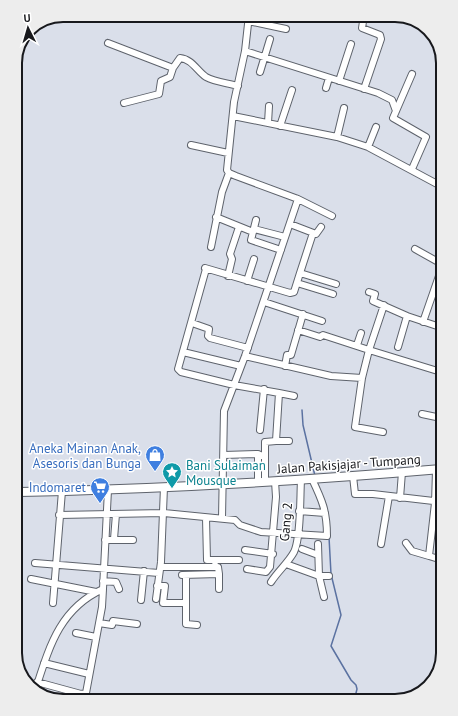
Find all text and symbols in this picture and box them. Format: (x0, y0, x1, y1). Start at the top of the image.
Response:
north arrow (8, 8, 48, 48)
text: U (23, 11, 31, 25)
place label: Aneka Mainan Anak, Asesoris dan Bunga (29, 440, 141, 472)
shop icon: Aneka Mainan Anak, Asesoris dan Bunga (144, 444, 166, 472)
street label: Jalan Pakisjajar - Tumpang (276, 451, 421, 478)
place label: Bani Sulaiman Mousque (186, 457, 266, 489)
place icon: Bani Sulaiman Mousque (161, 461, 183, 489)
supermarket icon: Indomaret (89, 476, 111, 504)
place label: Indomaret (29, 479, 87, 496)
street label: Gang 2 (276, 502, 296, 542)

